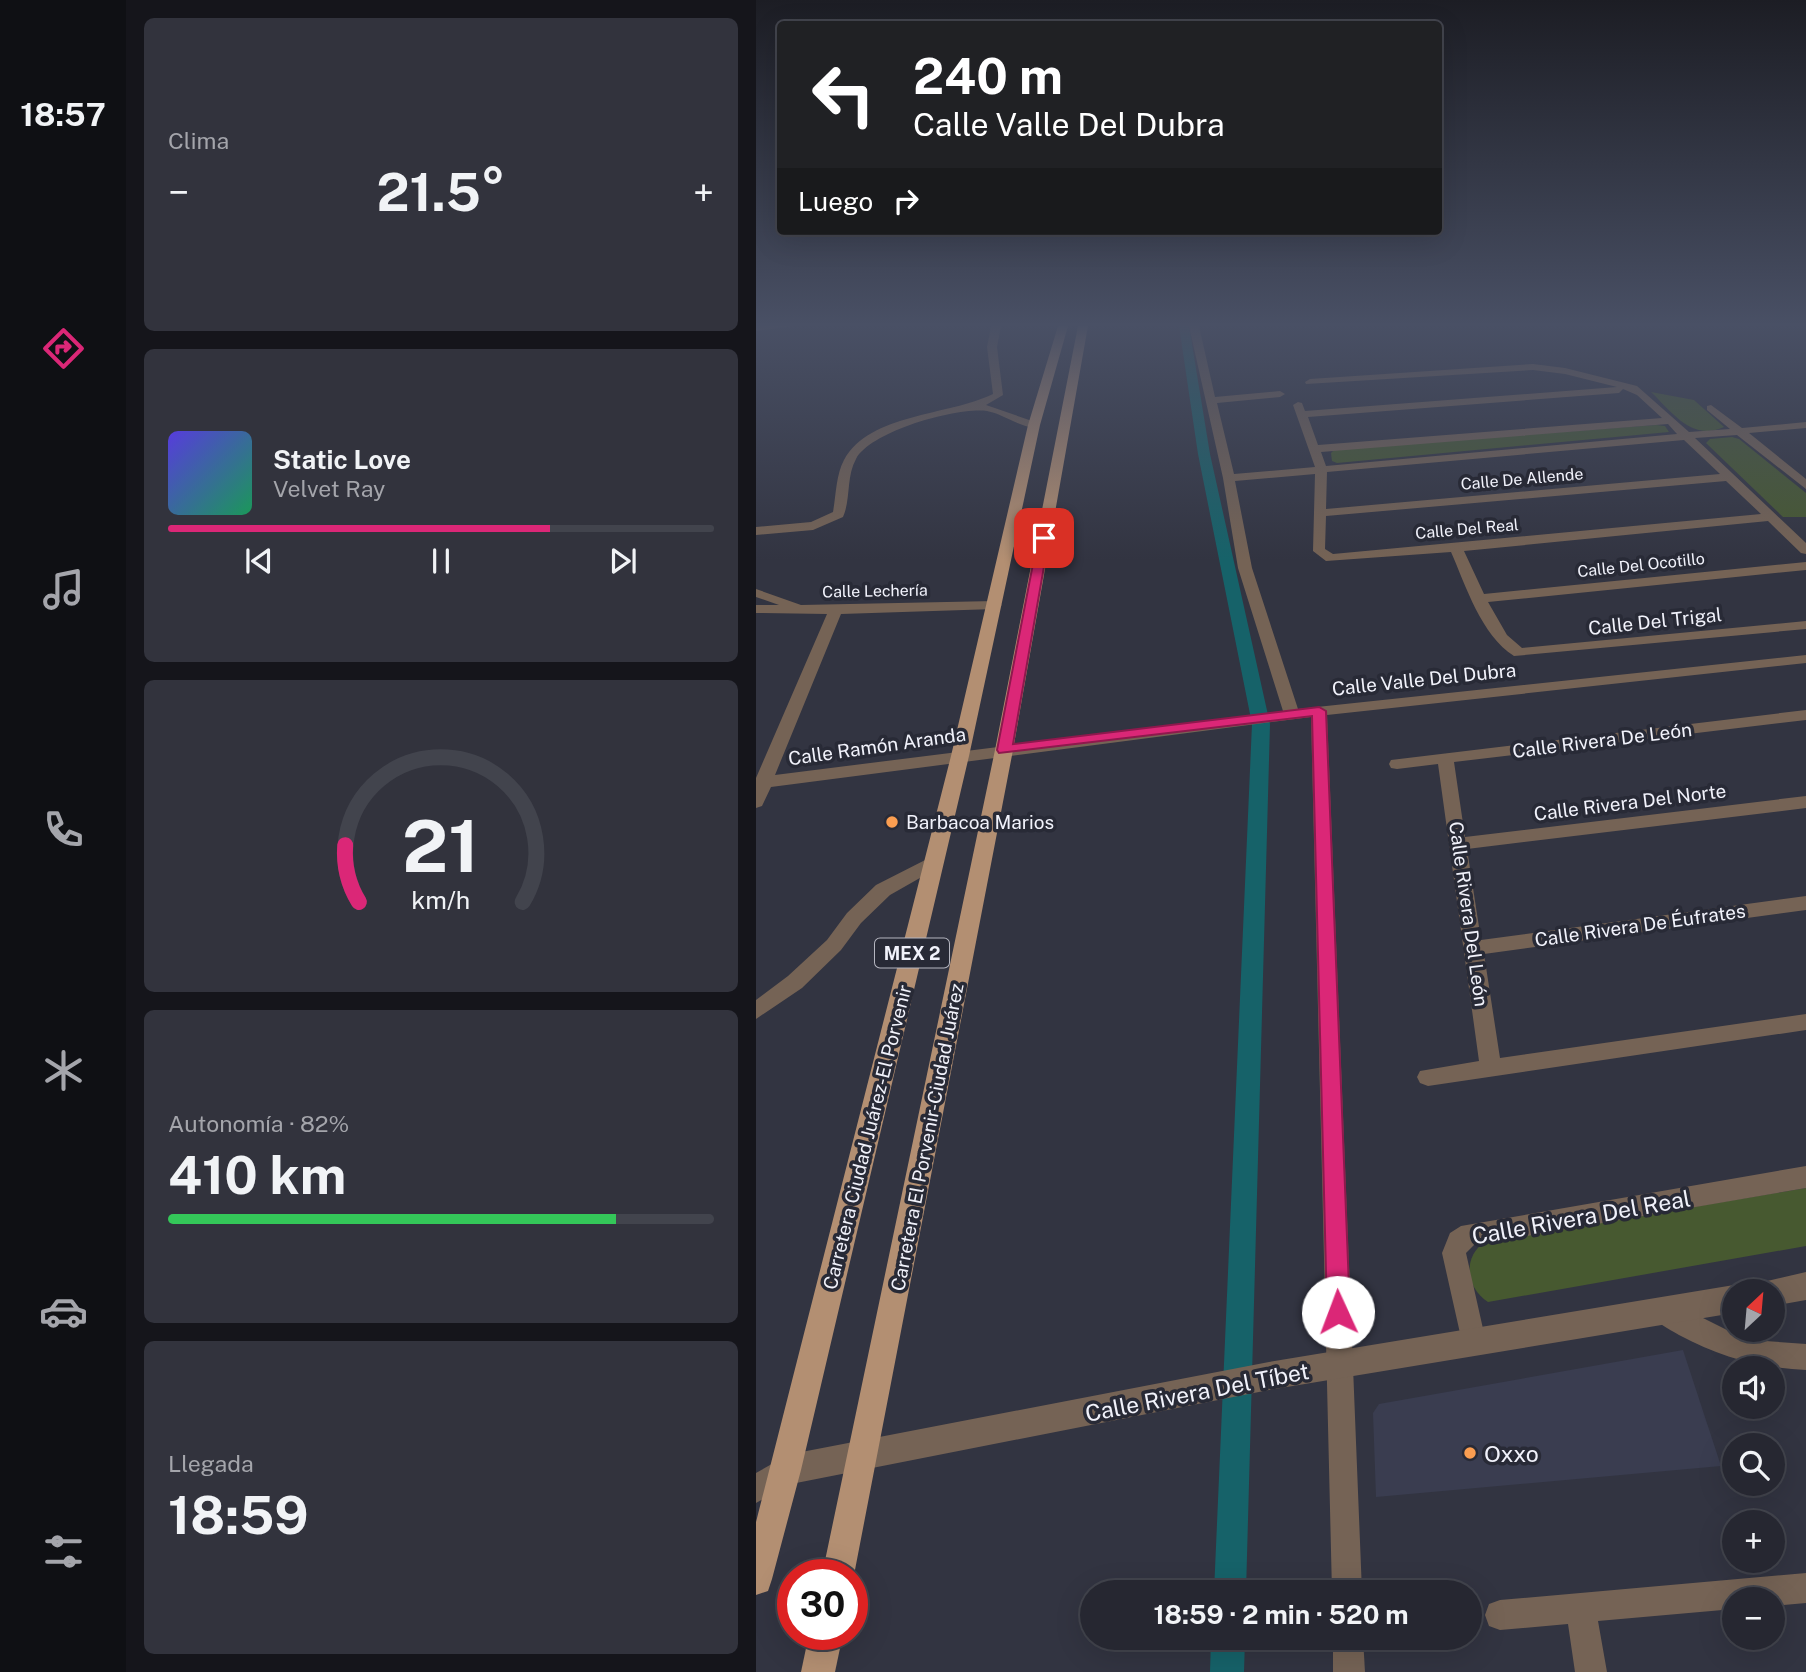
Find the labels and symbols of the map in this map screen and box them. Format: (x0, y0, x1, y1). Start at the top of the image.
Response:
street label: Calle De Allende (1460, 464, 1584, 494)
pin (1014, 508, 1074, 568)
street label: Calle Del Real (1414, 515, 1520, 543)
street label: Calle Del Ocotillo (1576, 549, 1706, 581)
street label: Calle Lechería (822, 581, 928, 601)
street label: Calle Del Trigal (1587, 603, 1723, 639)
street label: Calle Valle Del Dubra (1331, 658, 1517, 700)
street label: Calle Rivera De León (1511, 718, 1693, 762)
street label: Calle Ramón Aranda (787, 723, 967, 769)
street label: Calle Rivera Del Norte (1533, 779, 1727, 825)
place label: Barbacoa Marios (906, 811, 1054, 833)
marker: Barbacoa Marios (884, 814, 900, 830)
street label: Calle Rivera Del León (1445, 820, 1493, 1008)
street label: Calle Rivera De Éufrates (1533, 899, 1747, 951)
road number: MEX 2 (875, 938, 949, 968)
street label: Carretera El Porvenir-Ciudad Juárez (886, 981, 968, 1293)
street label: Carretera Ciudad Juárez-El Porvenir (818, 982, 916, 1292)
street label: Calle Rivera Del Real (1470, 1184, 1692, 1250)
position arrow (1301, 1275, 1375, 1349)
north arrow (1722, 1279, 1785, 1342)
street label: Calle Rivera Del Tíbet (1083, 1357, 1311, 1427)
place label: Oxxo (1484, 1440, 1539, 1467)
marker: Oxxo (1462, 1445, 1478, 1461)
speed limit sign: 30 (777, 1559, 868, 1650)

